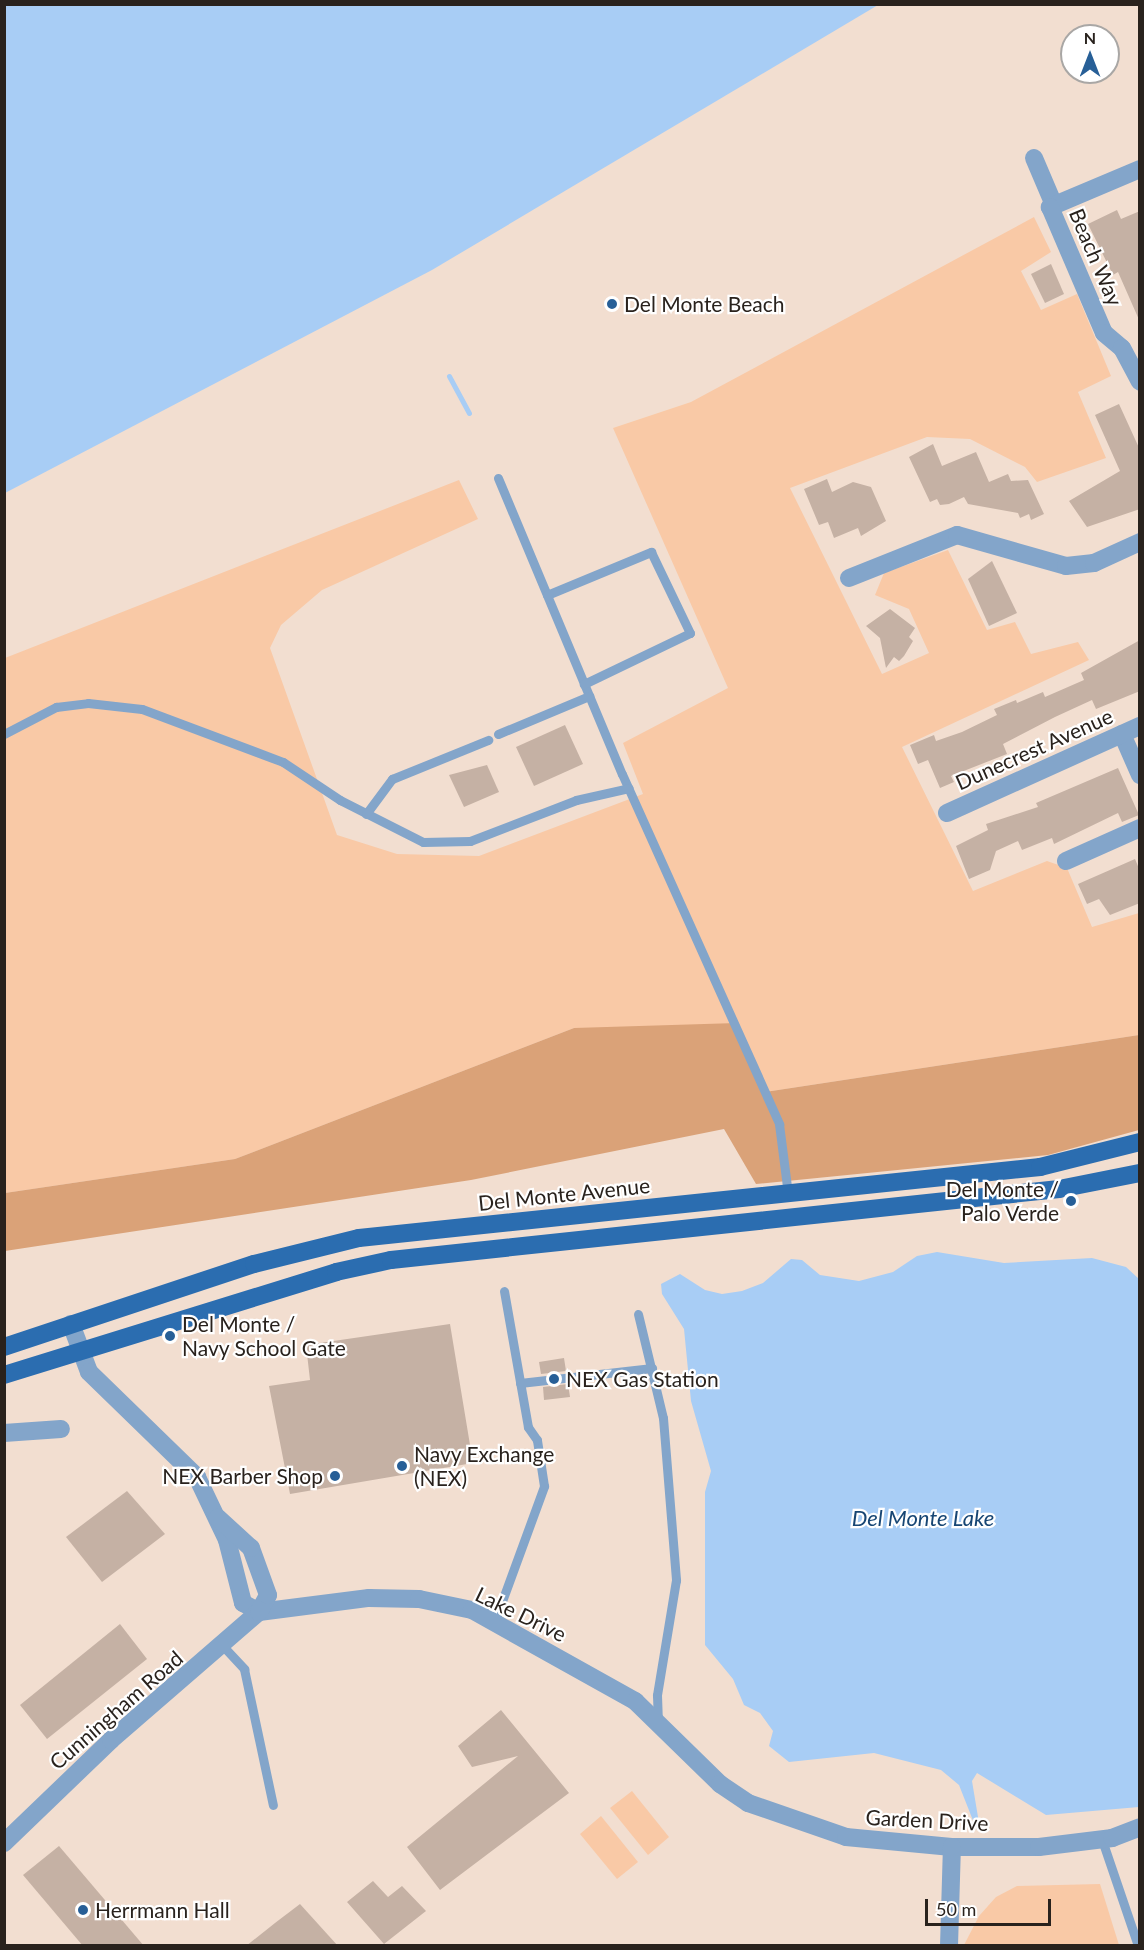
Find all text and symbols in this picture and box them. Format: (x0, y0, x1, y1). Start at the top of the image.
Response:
north arrow (1060, 24, 1120, 84)
text: N (1084, 28, 1096, 47)
street label: Beach Way (1064, 204, 1128, 310)
place label: Del Monte Beach (624, 291, 785, 317)
marker: Del Monte Beach (605, 297, 619, 311)
street label: Dunecrest Avenue (951, 703, 1117, 795)
street label: Del Monte Avenue (476, 1172, 652, 1216)
place label: Del Monte / Palo Verde (946, 1176, 1059, 1226)
marker: Del Monte / Palo Verde (1064, 1194, 1078, 1208)
place label: Del Monte / Navy School Gate (182, 1311, 346, 1361)
marker: Del Monte / Navy School Gate (163, 1329, 177, 1343)
place label: NEX Gas Station (566, 1366, 719, 1392)
marker: NEX Gas Station (547, 1372, 561, 1386)
place label: Navy Exchange (NEX) (414, 1441, 555, 1491)
marker: Navy Exchange (NEX) (395, 1459, 409, 1473)
place label: NEX Barber Shop (162, 1463, 323, 1489)
marker: NEX Barber Shop (328, 1469, 342, 1483)
water label: Del Monte Lake (852, 1505, 994, 1531)
street label: Lake Drive (472, 1581, 570, 1647)
street label: Cunningham Road (44, 1645, 188, 1775)
street label: Garden Drive (865, 1804, 989, 1836)
scale bar (928, 1887, 1054, 1925)
place label: Herrmann Hall (95, 1897, 230, 1923)
text: 50 m (936, 1898, 976, 1920)
marker: Herrmann Hall (76, 1903, 90, 1917)

